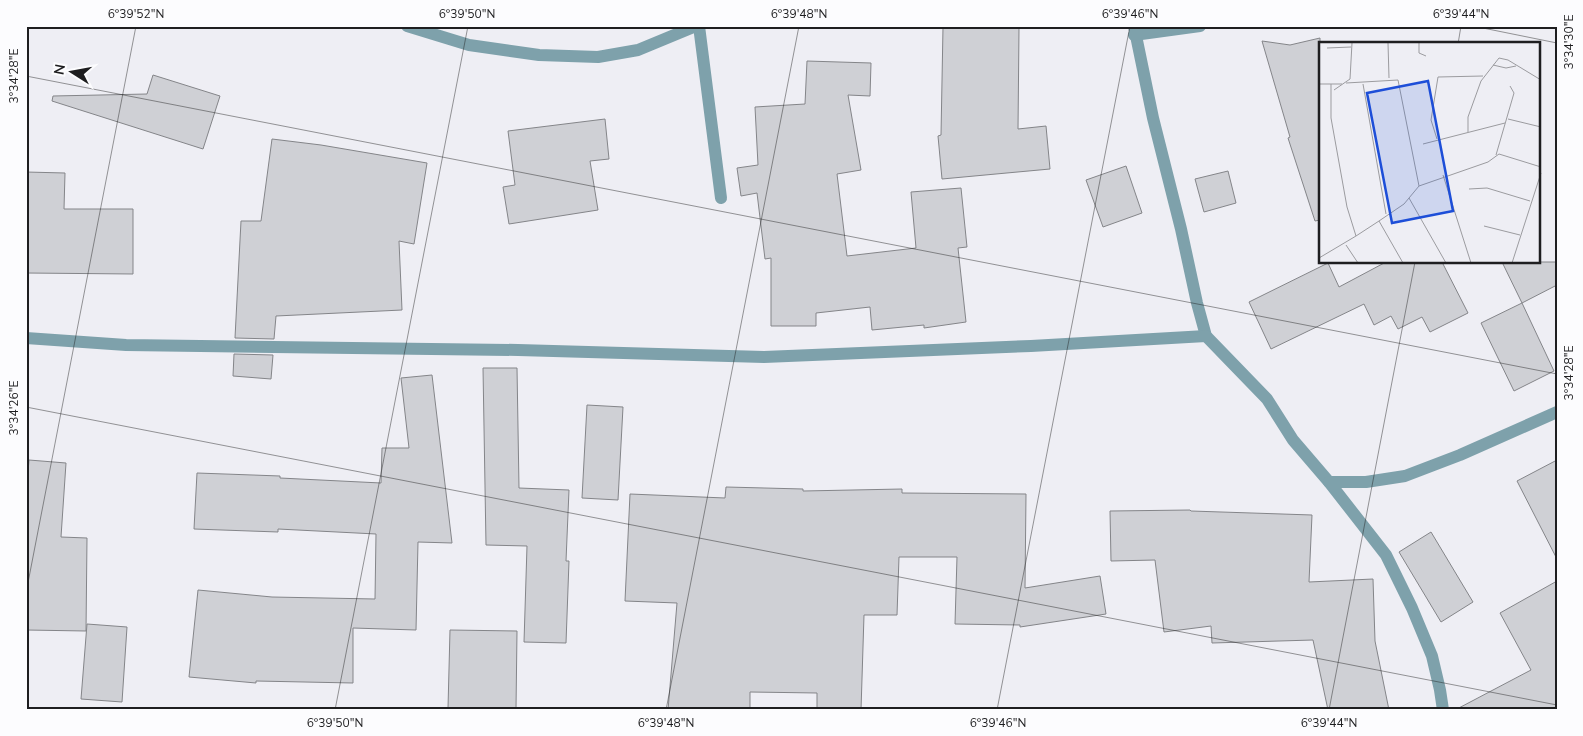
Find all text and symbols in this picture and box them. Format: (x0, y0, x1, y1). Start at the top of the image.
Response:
text: 6°39'52"N (108, 6, 164, 22)
text: 6°39'50"N (439, 6, 495, 22)
text: 6°39'48"N (771, 6, 827, 22)
text: 6°39'46"N (1102, 6, 1158, 22)
text: 6°39'44"N (1433, 6, 1489, 22)
text: 3°34'30"E (1561, 15, 1577, 69)
inset map (1319, 42, 1540, 264)
north arrow (48, 48, 98, 98)
text: 3°34'28"E (6, 49, 22, 103)
text: N (49, 63, 70, 77)
text: 3°34'28"E (1561, 346, 1577, 400)
text: 3°34'26"E (6, 381, 22, 435)
text: 6°39'50"N (307, 715, 363, 731)
text: 6°39'48"N (638, 715, 694, 731)
text: 6°39'46"N (970, 715, 1026, 731)
text: 6°39'44"N (1301, 715, 1357, 731)

